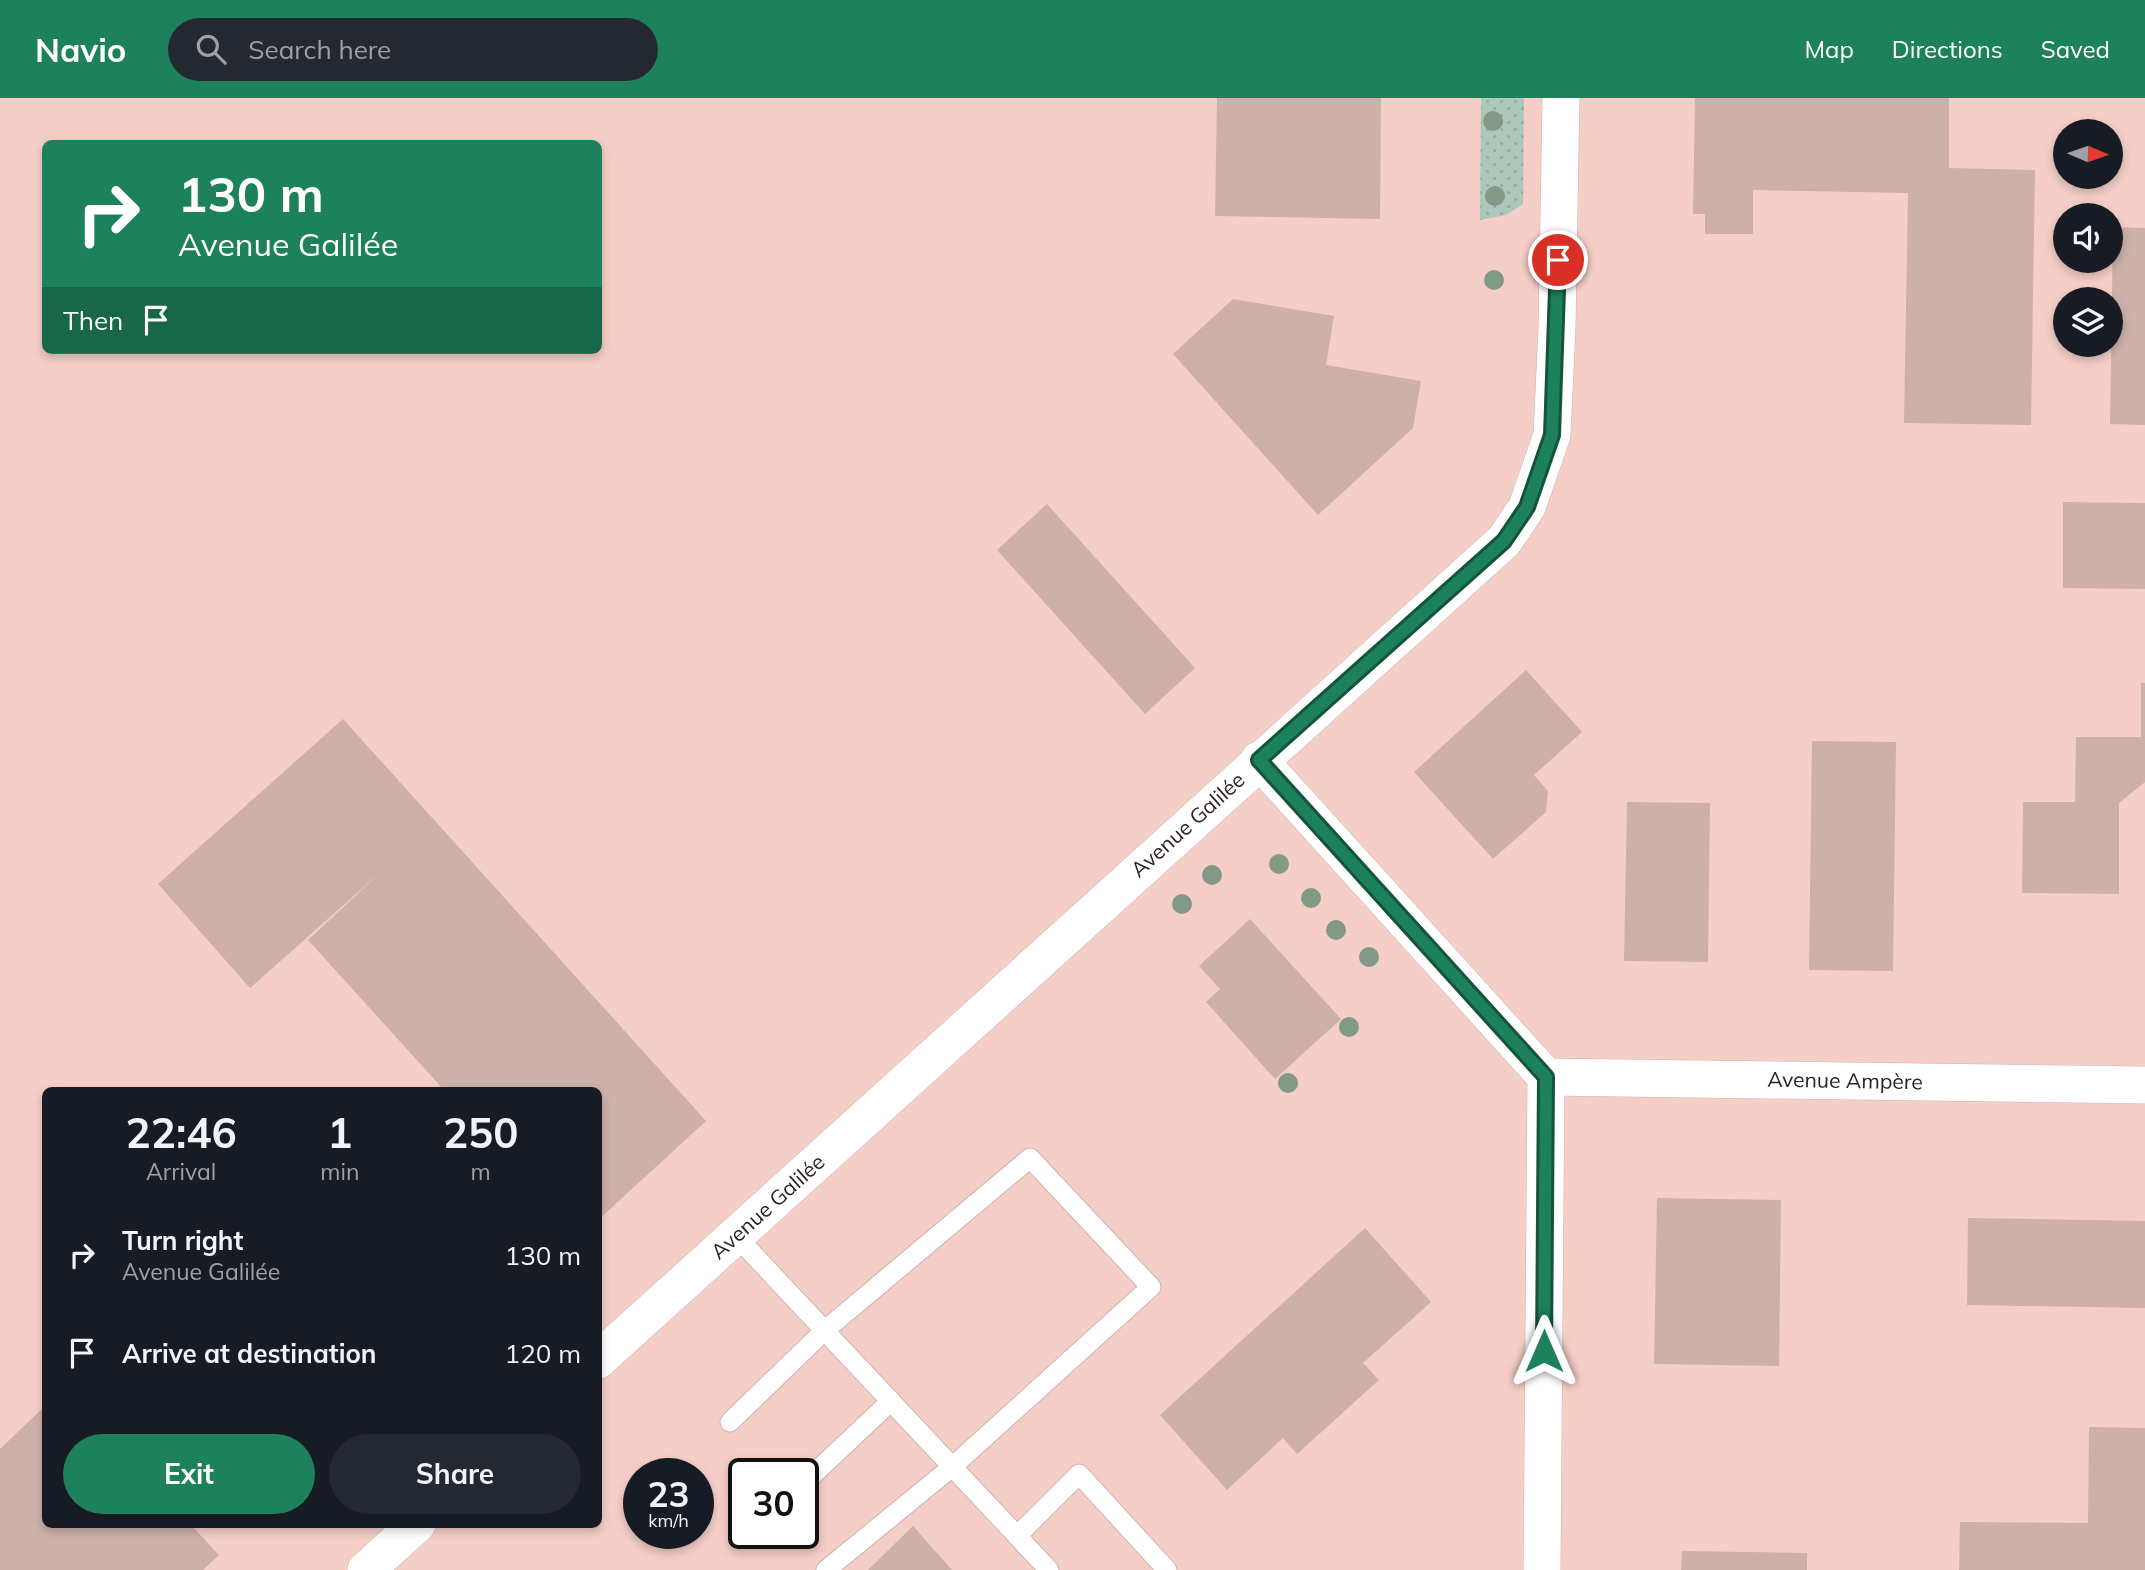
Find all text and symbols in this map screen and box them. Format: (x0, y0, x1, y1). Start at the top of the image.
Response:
search box (168, 18, 658, 81)
text: Navio (35, 29, 126, 70)
icon: search (192, 30, 230, 68)
text: Search here (248, 33, 391, 66)
text: Map (1804, 34, 1854, 64)
text: Directions (1892, 34, 2003, 64)
text: Saved (2041, 34, 2110, 64)
north arrow (2053, 119, 2123, 189)
map controls (2053, 119, 2123, 357)
text: 130 m (178, 163, 324, 224)
icon: right (63, 168, 154, 259)
button: sound (2053, 203, 2123, 273)
text: Avenue Galilée (178, 224, 398, 264)
pin (1528, 230, 1588, 290)
icon: arrive (1539, 241, 1577, 279)
button: layers (2053, 287, 2123, 357)
icon: arrive (137, 301, 175, 339)
text: Then (63, 304, 123, 337)
street label: Avenue Galilée (1125, 766, 1250, 882)
street label: Avenue Ampère (1767, 1066, 1923, 1094)
text: 22:46 (126, 1106, 237, 1159)
text: 1 (327, 1106, 352, 1159)
text: 250 (443, 1106, 518, 1159)
street label: Avenue Galilée (705, 1148, 830, 1264)
text: Arrival (146, 1157, 216, 1186)
text: min (320, 1157, 359, 1186)
text: m (471, 1157, 491, 1186)
text: Turn right (122, 1224, 243, 1257)
icon: right (63, 1236, 101, 1274)
text: 130 m (505, 1239, 581, 1272)
text: Avenue Galilée (122, 1257, 280, 1286)
position arrow (1507, 1314, 1581, 1388)
icon: arrive (63, 1334, 101, 1372)
text: Arrive at destination (122, 1337, 377, 1370)
text: 120 m (505, 1337, 581, 1370)
button: Exit (63, 1434, 315, 1514)
button: Share (329, 1434, 581, 1514)
speed limit sign: 30 (728, 1458, 819, 1549)
text: 23 (647, 1472, 690, 1516)
text: km/h (648, 1509, 689, 1532)

